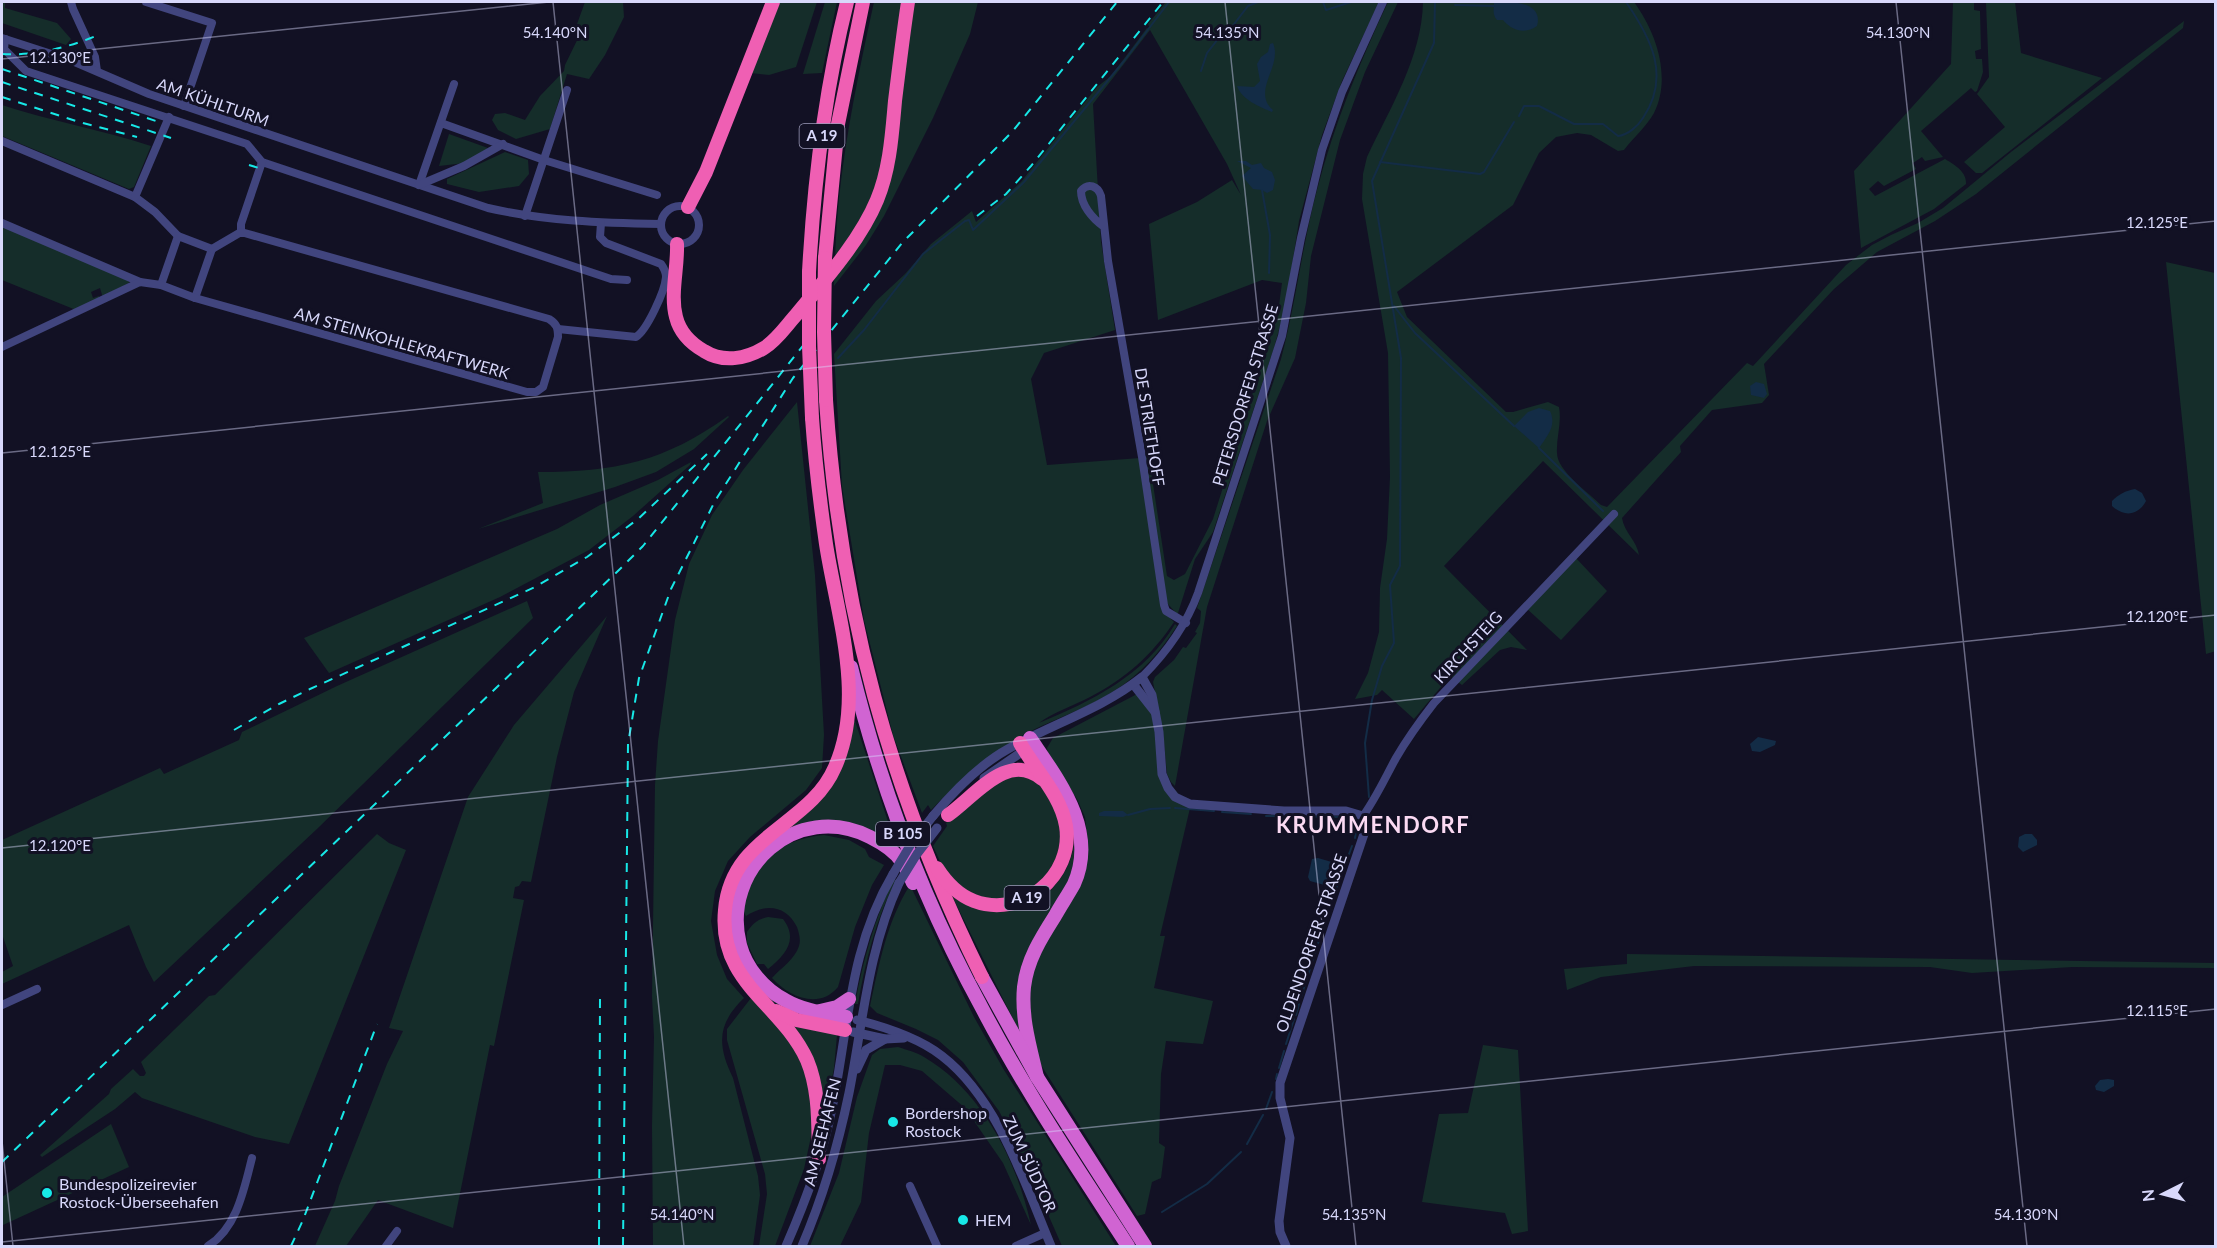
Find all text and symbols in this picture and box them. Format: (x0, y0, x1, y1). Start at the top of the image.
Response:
text: 54.140°N (523, 23, 587, 41)
text: 54.135°N (1195, 23, 1259, 41)
text: 54.130°N (1866, 23, 1930, 41)
text: 12.130°E (29, 48, 91, 66)
street label: AM KÜHLTURM (155, 73, 272, 130)
road number: A 19 (800, 124, 844, 148)
text: 12.125°E (2126, 213, 2188, 231)
street label: PETERSDORFER STRASSE (1208, 302, 1281, 488)
street label: AM STEINKOHLEKRAFTWERK (293, 303, 512, 382)
street label: DE STRIETHOFF (1132, 366, 1169, 488)
text: 12.125°E (29, 442, 91, 460)
street label: KIRCHSTEIG (1430, 607, 1506, 687)
text: 12.120°E (2126, 607, 2188, 625)
district label: KRUMMENDORF (1276, 811, 1470, 838)
road number: B 105 (876, 822, 930, 846)
text: 12.120°E (29, 836, 91, 854)
street label: OLDENDORFER STRASSE (1271, 851, 1350, 1035)
road number: A 19 (1004, 886, 1050, 910)
text: 12.115°E (2126, 1001, 2188, 1019)
street label: AM SEEHAFEN (799, 1076, 844, 1188)
place label: Bordershop Rostock (905, 1103, 987, 1140)
street label: ZUM SÜDTOR (1000, 1113, 1061, 1215)
marker: Bordershop Rostock (886, 1115, 900, 1129)
north arrow (2133, 1164, 2193, 1224)
place label: Bundespolizeirevier Rostock-Überseehafen (59, 1174, 219, 1211)
marker: Bundespolizeirevier Rostock-Überseehafen (40, 1186, 54, 1200)
text: N (2137, 1188, 2158, 1203)
text: 54.140°N (650, 1205, 714, 1223)
text: 54.135°N (1322, 1205, 1386, 1223)
text: 54.130°N (1994, 1205, 2058, 1223)
place label: HEM (975, 1210, 1011, 1229)
marker: HEM (956, 1213, 970, 1227)

